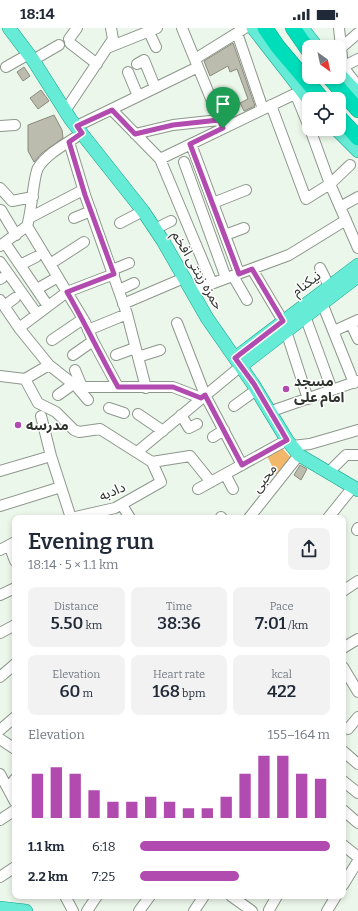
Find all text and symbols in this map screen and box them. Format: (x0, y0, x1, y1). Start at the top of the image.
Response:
text: 18:14 (20, 5, 55, 23)
north arrow (302, 40, 346, 84)
map controls (302, 40, 346, 136)
pin (206, 87, 240, 128)
button: locate (302, 92, 346, 136)
icon: arrive (212, 93, 234, 115)
street label: حمزه زینتی افخم (166, 228, 227, 314)
street label: نیکنام (289, 267, 325, 301)
place label: مسجد امام علی (294, 373, 345, 408)
marker: مسجد امام علی (281, 384, 291, 394)
place label: مدرسه (26, 417, 69, 434)
marker: مدرسه (13, 420, 23, 430)
street label: محبی (248, 461, 281, 496)
street label: دادبه (96, 478, 128, 505)
text: Evening run (28, 528, 154, 555)
button: share (288, 528, 330, 570)
text: 18:14 · 5 × 1.1 km (28, 557, 118, 572)
text: Distance (54, 600, 99, 613)
text: Time (166, 600, 192, 613)
text: Pace (270, 600, 294, 613)
text: 5.50 (51, 613, 83, 634)
text: 38:36 (157, 613, 201, 634)
text: 7:01 (255, 613, 286, 634)
text: km (83, 619, 102, 632)
text: /km (286, 619, 308, 632)
text: Elevation (52, 668, 100, 681)
text: Heart rate (153, 668, 205, 681)
text: kcal (271, 668, 292, 681)
text: 60 (60, 681, 80, 702)
text: 168 (152, 681, 180, 702)
text: 422 (267, 681, 296, 702)
text: m (80, 687, 93, 700)
text: bpm (180, 687, 206, 700)
text: Elevation (28, 727, 85, 742)
text: 155–164 m (268, 727, 330, 742)
text: 1.1 km (28, 839, 64, 854)
text: 6:18 (92, 839, 115, 854)
text: 2.2 km (28, 869, 68, 884)
text: 7:25 (92, 869, 115, 884)

